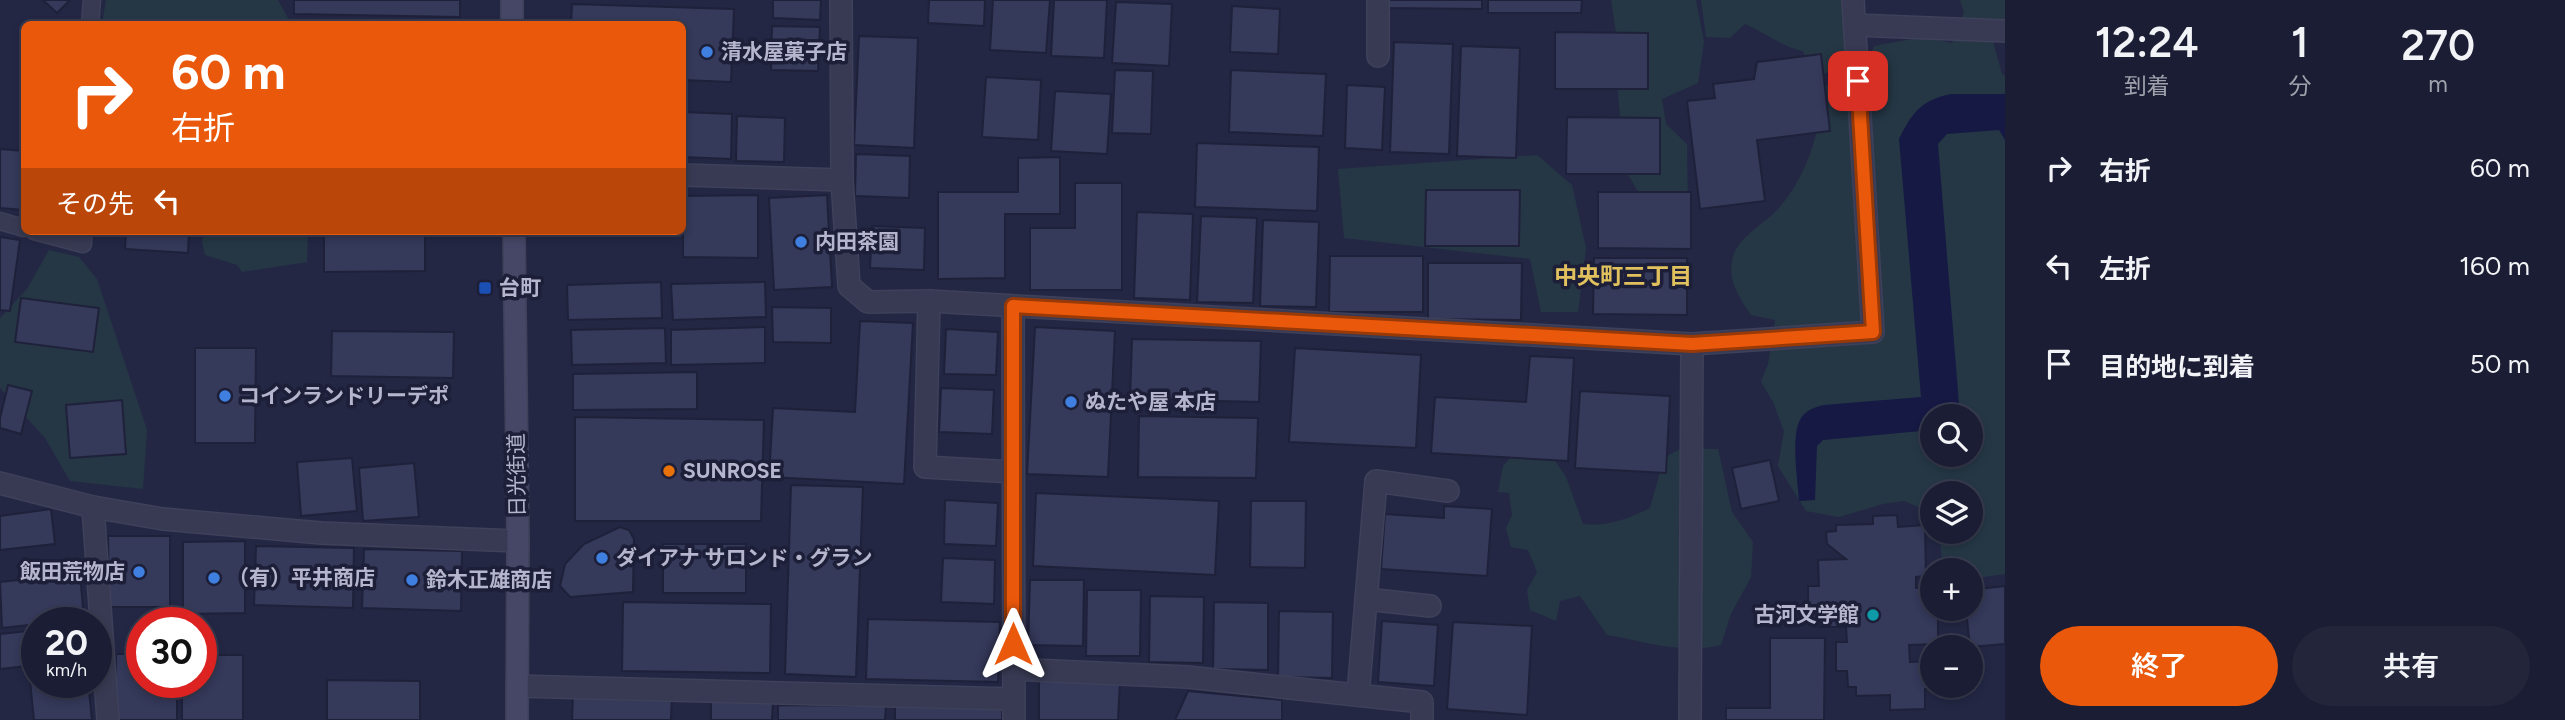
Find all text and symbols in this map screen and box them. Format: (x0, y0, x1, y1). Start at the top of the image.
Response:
text: 12:24 (2095, 17, 2199, 68)
text: 1 (2291, 17, 2309, 68)
text: 270 (2401, 20, 2475, 71)
place label: 清水屋菓子店 (721, 39, 847, 64)
text: 60 m (171, 42, 286, 101)
marker: 清水屋菓子店 (699, 44, 715, 60)
icon: right (56, 49, 147, 140)
pin (1828, 51, 1888, 111)
icon: arrive (1839, 62, 1877, 100)
text: m (2428, 70, 2448, 98)
text: 到着 (2124, 72, 2170, 100)
text: 分 (2288, 72, 2311, 100)
text: 右折 (171, 109, 235, 147)
icon: right (2040, 149, 2078, 187)
text: 60 m (2470, 152, 2530, 184)
text: 右折 (2099, 155, 2151, 187)
icon: left (148, 182, 186, 220)
text: その先 (56, 188, 134, 220)
place label: 内田茶園 (815, 229, 899, 254)
marker: 内田茶園 (793, 234, 809, 250)
icon: left (2040, 247, 2078, 285)
text: 160 m (2459, 250, 2530, 282)
text: 左折 (2099, 253, 2151, 285)
district label: 中央町三丁目 (1554, 262, 1692, 290)
place label: 台町 (499, 275, 541, 300)
marker: 台町 (477, 280, 493, 296)
icon: arrive (2040, 345, 2078, 383)
text: 50 m (2470, 348, 2530, 380)
text: 目的地に到着 (2099, 351, 2255, 383)
place label: コインランドリーデポ (239, 383, 449, 408)
marker: コインランドリーデポ (217, 388, 233, 404)
place label: ぬたや屋 本店 (1085, 389, 1216, 414)
marker: ぬたや屋 本店 (1063, 394, 1079, 410)
map controls (1920, 404, 1983, 698)
button: search (1920, 404, 1983, 467)
street label: 日光街道 (503, 433, 530, 517)
place label: SUNROSE (683, 458, 782, 483)
marker: SUNROSE (661, 463, 677, 479)
button: layers (1920, 481, 1983, 544)
place label: ダイアナ サロンド・グラン (616, 545, 873, 570)
marker: ダイアナ サロンド・グラン (594, 550, 610, 566)
button: + (1920, 558, 1983, 621)
place label: 飯田荒物店 (19, 559, 125, 584)
marker: 飯田荒物店 (131, 564, 147, 580)
place label: （有）平井商店 (228, 565, 375, 590)
place label: 鈴木正雄商店 (426, 567, 552, 592)
marker: （有）平井商店 (206, 570, 222, 586)
marker: 鈴木正雄商店 (404, 572, 420, 588)
place label: 古河文学館 (1754, 602, 1859, 627)
speed limit sign: 30 (126, 607, 217, 698)
position arrow (976, 607, 1050, 681)
marker: 古河文学館 (1865, 607, 1881, 623)
text: 20 (45, 622, 88, 664)
button: 終了 (2040, 626, 2278, 706)
button: 共有 (2292, 626, 2530, 706)
button: − (1920, 635, 1983, 698)
text: km/h (46, 659, 87, 681)

